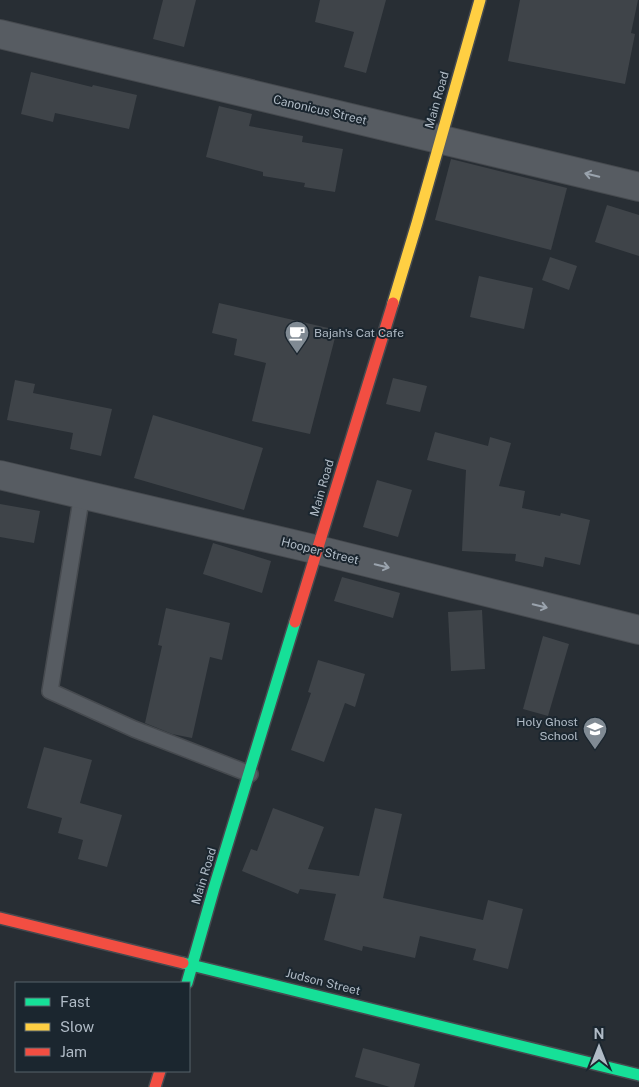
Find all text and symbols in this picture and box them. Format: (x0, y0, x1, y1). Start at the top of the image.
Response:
street label: Main Road (422, 70, 452, 130)
street label: Canonicus Street (272, 92, 369, 128)
one-way arrow (584, 170, 600, 179)
cafe icon: Bajah's Cat Cafe (284, 320, 310, 354)
place label: Bajah's Cat Cafe (314, 326, 404, 340)
street label: Main Road (307, 458, 337, 518)
street label: Hooper Street (280, 535, 360, 567)
one-way arrow (374, 562, 390, 571)
one-way arrow (532, 601, 548, 611)
place label: Holy Ghost School (516, 715, 578, 743)
school or university icon: Holy Ghost School (582, 716, 608, 750)
street label: Main Road (189, 846, 219, 906)
street label: Judson Street (284, 966, 362, 998)
legend (15, 982, 190, 1072)
text: Fast (60, 993, 90, 1010)
text: Slow (60, 1018, 95, 1035)
north arrow (574, 1022, 624, 1072)
text: N (594, 1026, 604, 1042)
text: Jam (60, 1043, 87, 1060)

